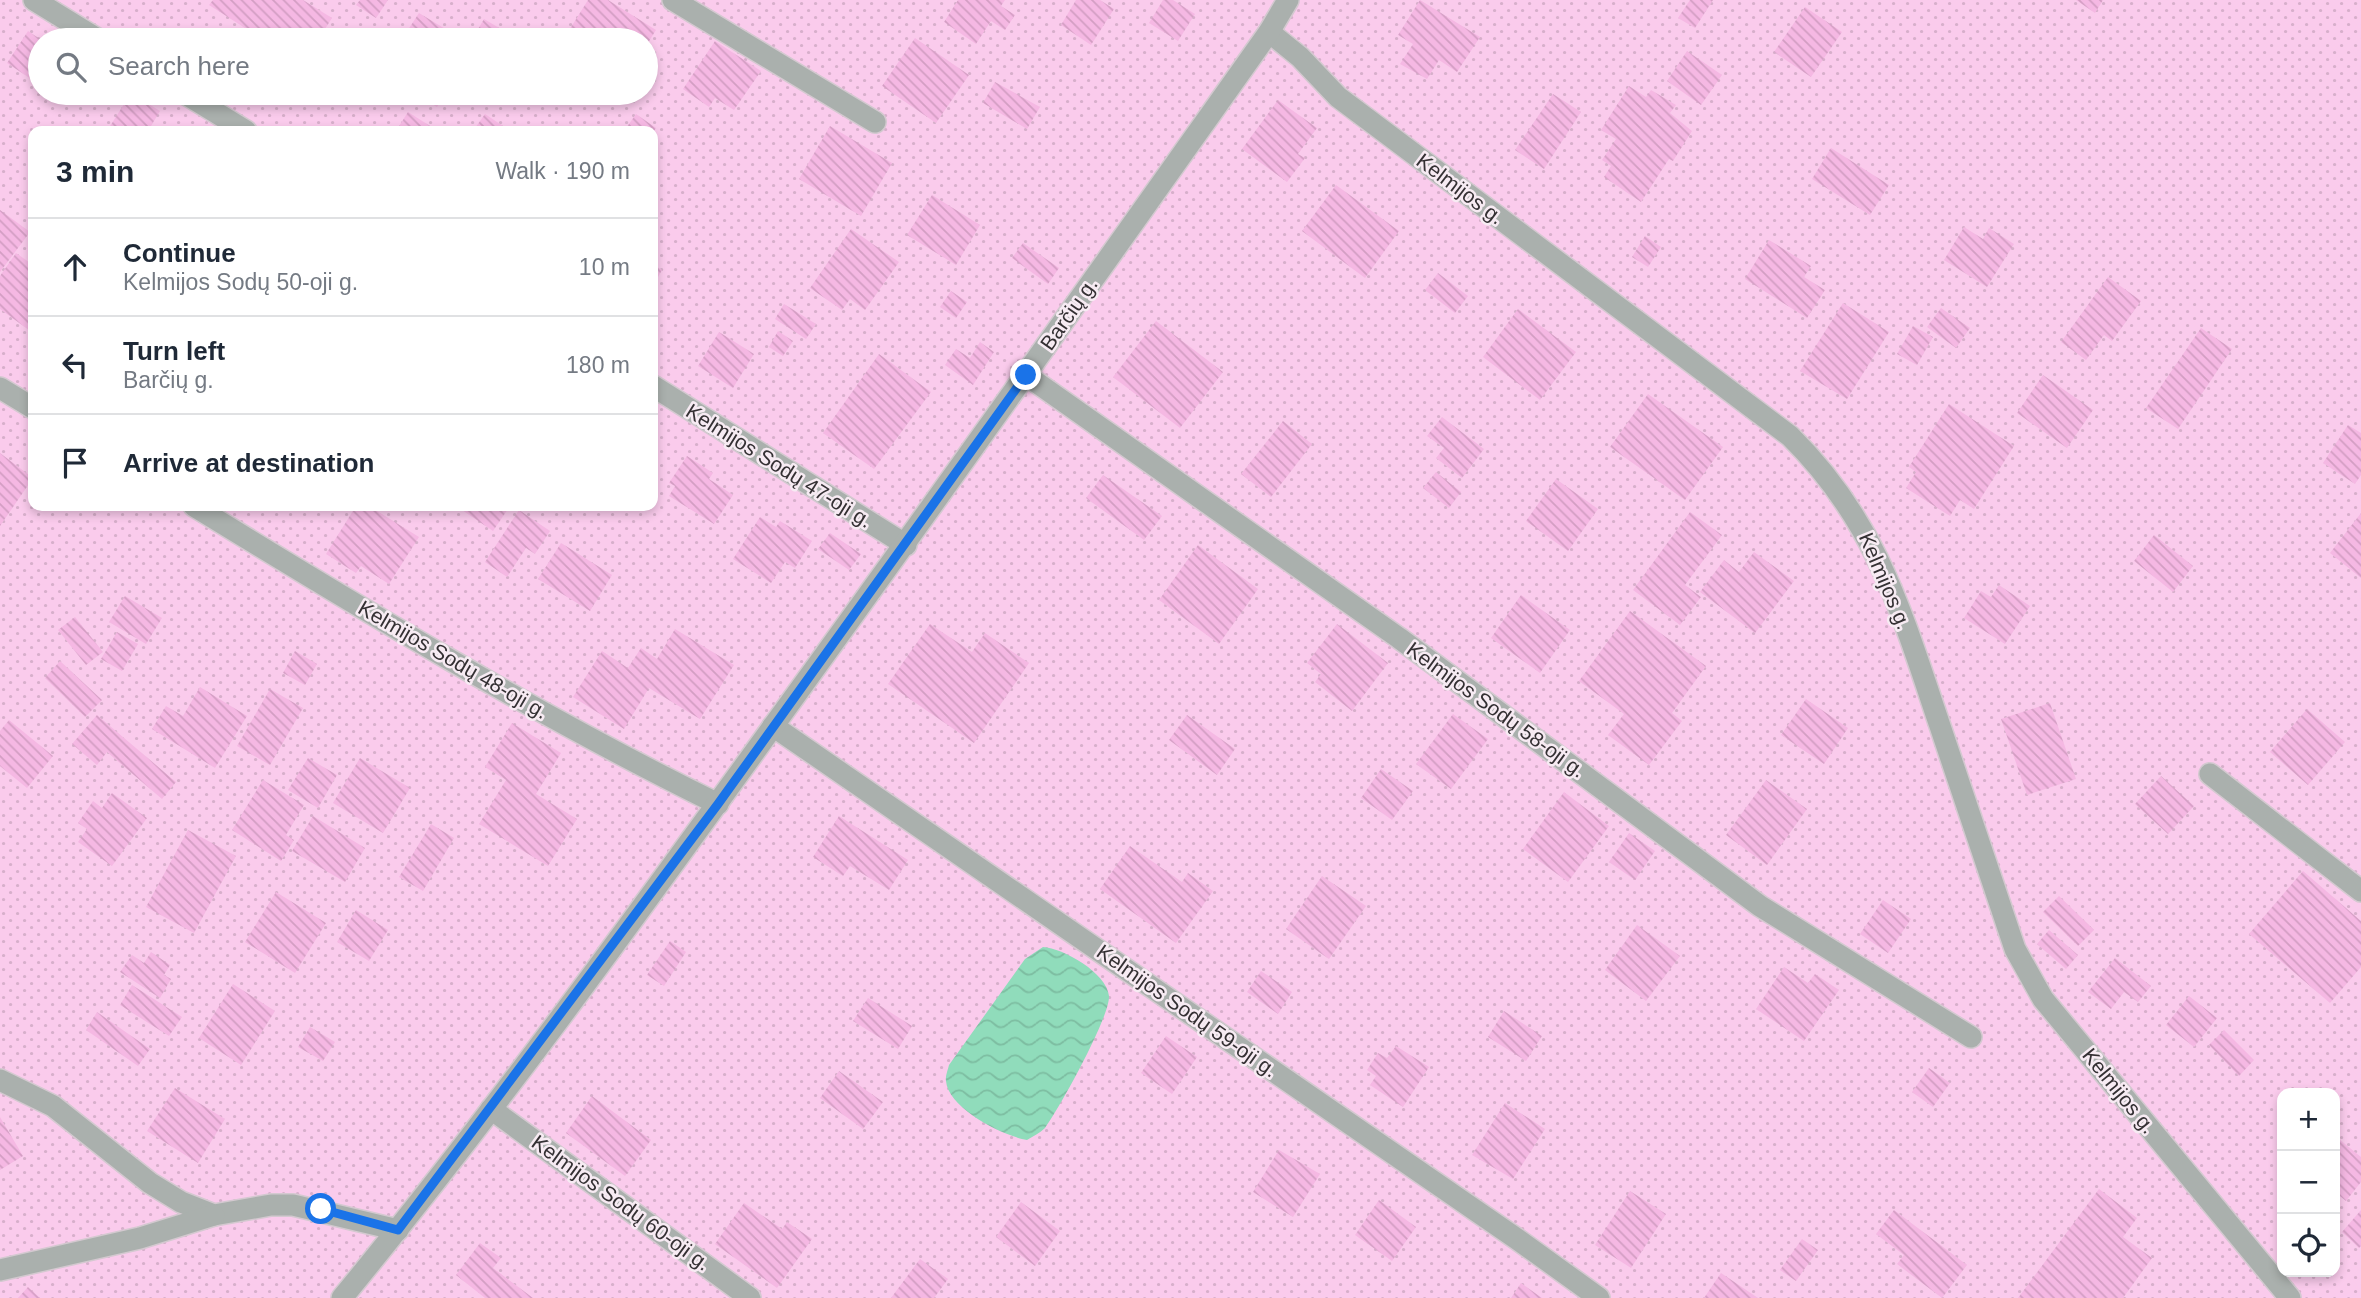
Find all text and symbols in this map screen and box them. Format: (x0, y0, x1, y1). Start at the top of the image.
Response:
search box (28, 28, 658, 105)
icon: search (52, 48, 90, 86)
text: Search here (108, 51, 250, 81)
street label: Kelmijos g. (1412, 149, 1508, 229)
text: 3 min (56, 155, 134, 188)
text: Walk · 190 m (495, 158, 630, 184)
text: Continue (123, 238, 236, 268)
icon: ahead (56, 248, 94, 286)
text: 10 m (579, 254, 630, 280)
text: Kelmijos Sodų 50-oji g. (123, 269, 358, 295)
street label: Barčių g. (1035, 273, 1102, 354)
text: Turn left (123, 336, 225, 366)
icon: left (56, 346, 94, 384)
text: 180 m (566, 352, 630, 378)
route end (1010, 359, 1041, 390)
text: Barčių g. (123, 367, 214, 393)
street label: Kelmijos Sodų 47-oji g. (682, 399, 876, 532)
icon: arrive (56, 444, 94, 482)
text: Arrive at destination (123, 448, 374, 478)
street label: Kelmijos g. (1855, 529, 1916, 633)
street label: Kelmijos Sodų 48-oji g. (354, 596, 552, 723)
street label: Kelmijos Sodų 58-oji g. (1403, 637, 1590, 782)
street label: Kelmijos Sodų 59-oji g. (1093, 940, 1282, 1082)
street label: Kelmijos g. (2078, 1044, 2161, 1138)
map controls (2277, 1088, 2340, 1277)
button: + (2277, 1088, 2340, 1151)
street label: Kelmijos Sodų 60-oji g. (528, 1130, 715, 1275)
button: − (2277, 1151, 2340, 1214)
route start (305, 1193, 336, 1224)
button: locate (2277, 1214, 2340, 1277)

